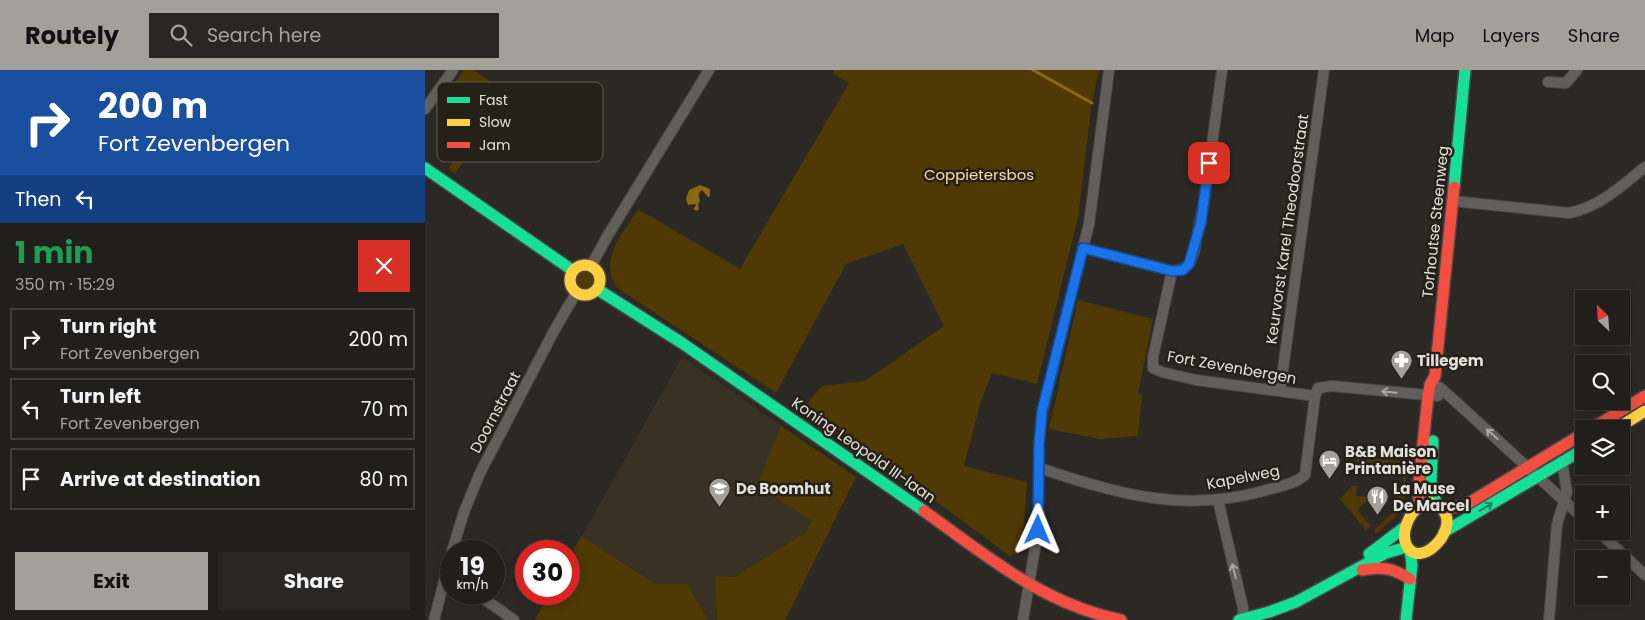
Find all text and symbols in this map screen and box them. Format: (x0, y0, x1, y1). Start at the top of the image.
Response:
search box (149, 13, 499, 58)
text: Routely (25, 19, 119, 52)
icon: search (167, 21, 195, 49)
text: Search here (207, 22, 321, 49)
text: Map (1415, 23, 1455, 48)
text: Layers (1483, 23, 1540, 48)
text: Share (1568, 23, 1620, 48)
text: 200 m (98, 81, 208, 130)
legend (437, 82, 603, 162)
icon: right (15, 90, 80, 155)
text: Fast (479, 90, 508, 110)
text: Slow (479, 112, 512, 132)
street label: Keurvorst Karel Theodoorstraat (1260, 113, 1314, 345)
text: Fort Zevenbergen (98, 128, 290, 159)
text: Jam (479, 135, 510, 155)
pin (1188, 142, 1230, 184)
street label: Torhoutse Steenweg (1417, 145, 1453, 299)
icon: arrive (1195, 149, 1223, 177)
park label: Coppietersbos (924, 164, 1034, 185)
icon: left (71, 185, 99, 213)
text: Then (15, 186, 61, 213)
text: 1 min (15, 231, 93, 274)
button: close (358, 240, 410, 292)
text: 350 m · 15:29 (15, 273, 115, 296)
north arrow (1575, 290, 1630, 345)
map controls (1575, 290, 1630, 605)
text: Turn right (60, 313, 156, 340)
icon: right (17, 325, 45, 353)
text: 200 m (349, 326, 408, 353)
text: Fort Zevenbergen (60, 342, 200, 365)
street label: Fort Zevenbergen (1166, 345, 1298, 389)
pharmacy icon: Tillegem (1389, 348, 1413, 379)
place label: Tillegem (1417, 350, 1484, 371)
button: search (1575, 355, 1630, 410)
street label: Doornstraat (465, 367, 525, 457)
text: Turn left (60, 383, 141, 410)
one-way arrow (1381, 387, 1397, 397)
street label: Koning Leopold III-laan (788, 392, 940, 508)
icon: left (17, 395, 45, 423)
text: 70 m (361, 396, 408, 423)
text: Fort Zevenbergen (60, 412, 200, 435)
button: layers (1575, 420, 1630, 475)
one-way arrow (1485, 429, 1498, 440)
place label: B&B Maison Printanière (1345, 441, 1436, 479)
hotel icon: B&B Maison Printanière (1317, 448, 1341, 479)
street label: Kapelweg (1205, 460, 1281, 494)
icon: arrive (17, 465, 45, 493)
text: Arrive at destination (60, 466, 261, 493)
text: 80 m (359, 466, 408, 493)
school or university icon: De Boomhut (708, 476, 732, 507)
place label: De Boomhut (736, 478, 831, 499)
place label: La Muse De Marcel (1393, 478, 1469, 516)
restaurant icon: La Muse De Marcel (1365, 485, 1389, 516)
button: + (1575, 485, 1630, 540)
one-way arrow (1478, 501, 1492, 511)
position arrow (1011, 503, 1063, 555)
speed limit sign: 30 (515, 540, 580, 605)
text: 19 (460, 549, 485, 584)
button: − (1575, 550, 1630, 605)
button: Exit (15, 552, 208, 610)
button: Share (218, 552, 410, 610)
one-way arrow (1229, 564, 1238, 580)
text: km/h (457, 576, 488, 593)

